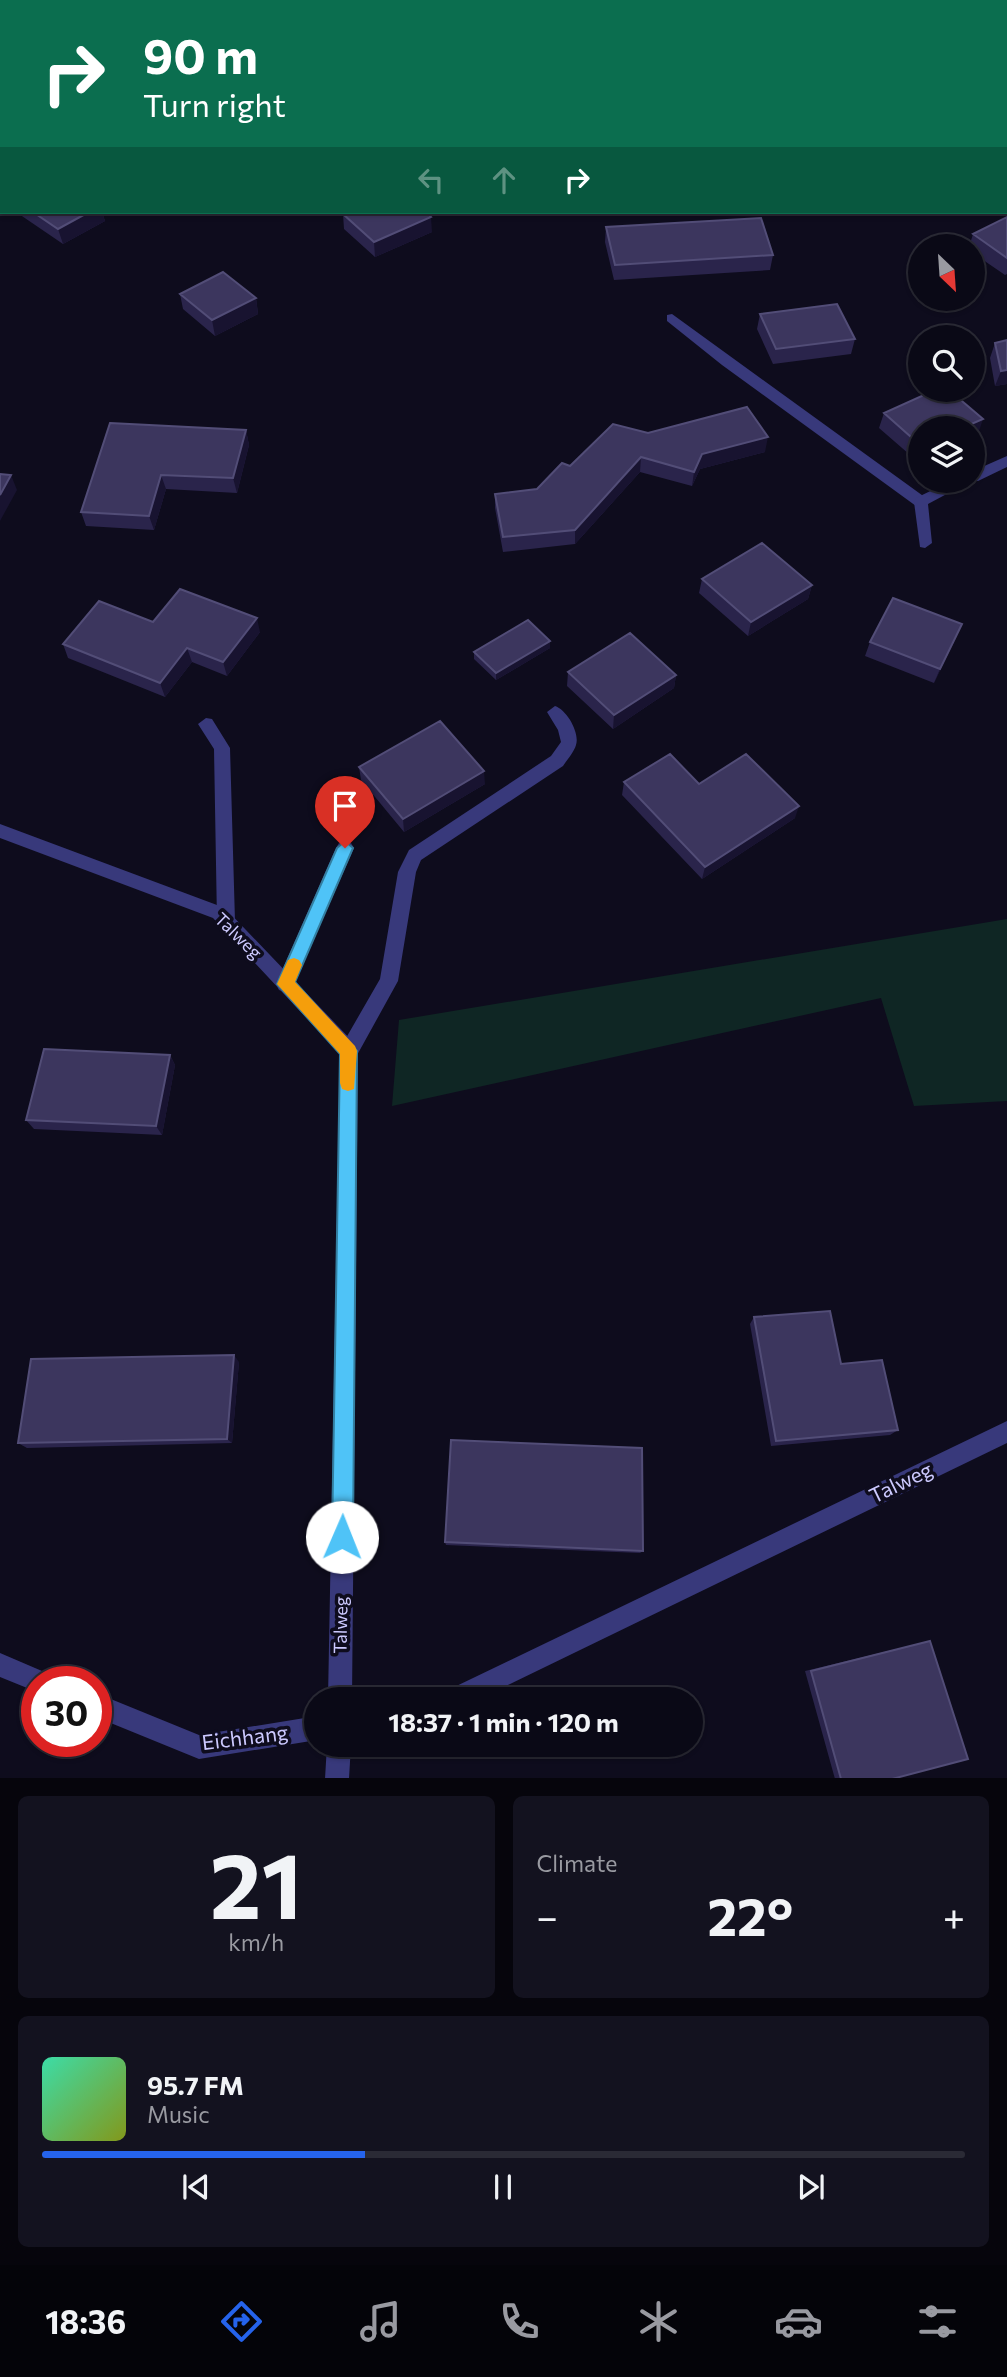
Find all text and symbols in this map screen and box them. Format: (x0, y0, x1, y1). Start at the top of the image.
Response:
text: 90 m (143, 24, 258, 84)
icon: right (28, 28, 119, 119)
text: Turn right (143, 84, 286, 124)
icon: left (412, 161, 450, 199)
icon: ahead (485, 161, 523, 199)
icon: right (558, 161, 596, 199)
north arrow (908, 234, 985, 312)
map controls (908, 234, 985, 493)
button: search (908, 325, 985, 402)
button: layers (908, 416, 985, 493)
pin (315, 776, 375, 848)
icon: arrive (326, 787, 364, 825)
street label: Talweg (210, 907, 267, 963)
street label: Talweg (865, 1456, 936, 1508)
position arrow (305, 1500, 379, 1574)
street label: Talweg (329, 1596, 352, 1654)
speed limit sign: 30 (21, 1666, 112, 1757)
text: 18:37 · 1 min · 120 m (388, 1706, 619, 1737)
street label: Eichhang (200, 1719, 289, 1754)
text: 21 (210, 1826, 303, 1938)
text: Climate (537, 1849, 618, 1877)
text: 22° (708, 1883, 793, 1947)
text: − (537, 1892, 558, 1939)
text: + (943, 1892, 965, 1939)
text: km/h (228, 1928, 284, 1956)
text: 95.7 FM (147, 2069, 244, 2100)
text: Music (147, 2100, 210, 2128)
icon: previous (177, 2168, 215, 2206)
icon: pause (484, 2168, 522, 2206)
icon: next (792, 2168, 830, 2206)
icon: directions (217, 2297, 266, 2346)
icon: music (356, 2297, 405, 2346)
icon: phone (495, 2297, 544, 2346)
icon: climate (634, 2297, 683, 2346)
icon: car (774, 2297, 823, 2346)
icon: filters (913, 2297, 962, 2346)
text: 18:36 (45, 2301, 126, 2341)

